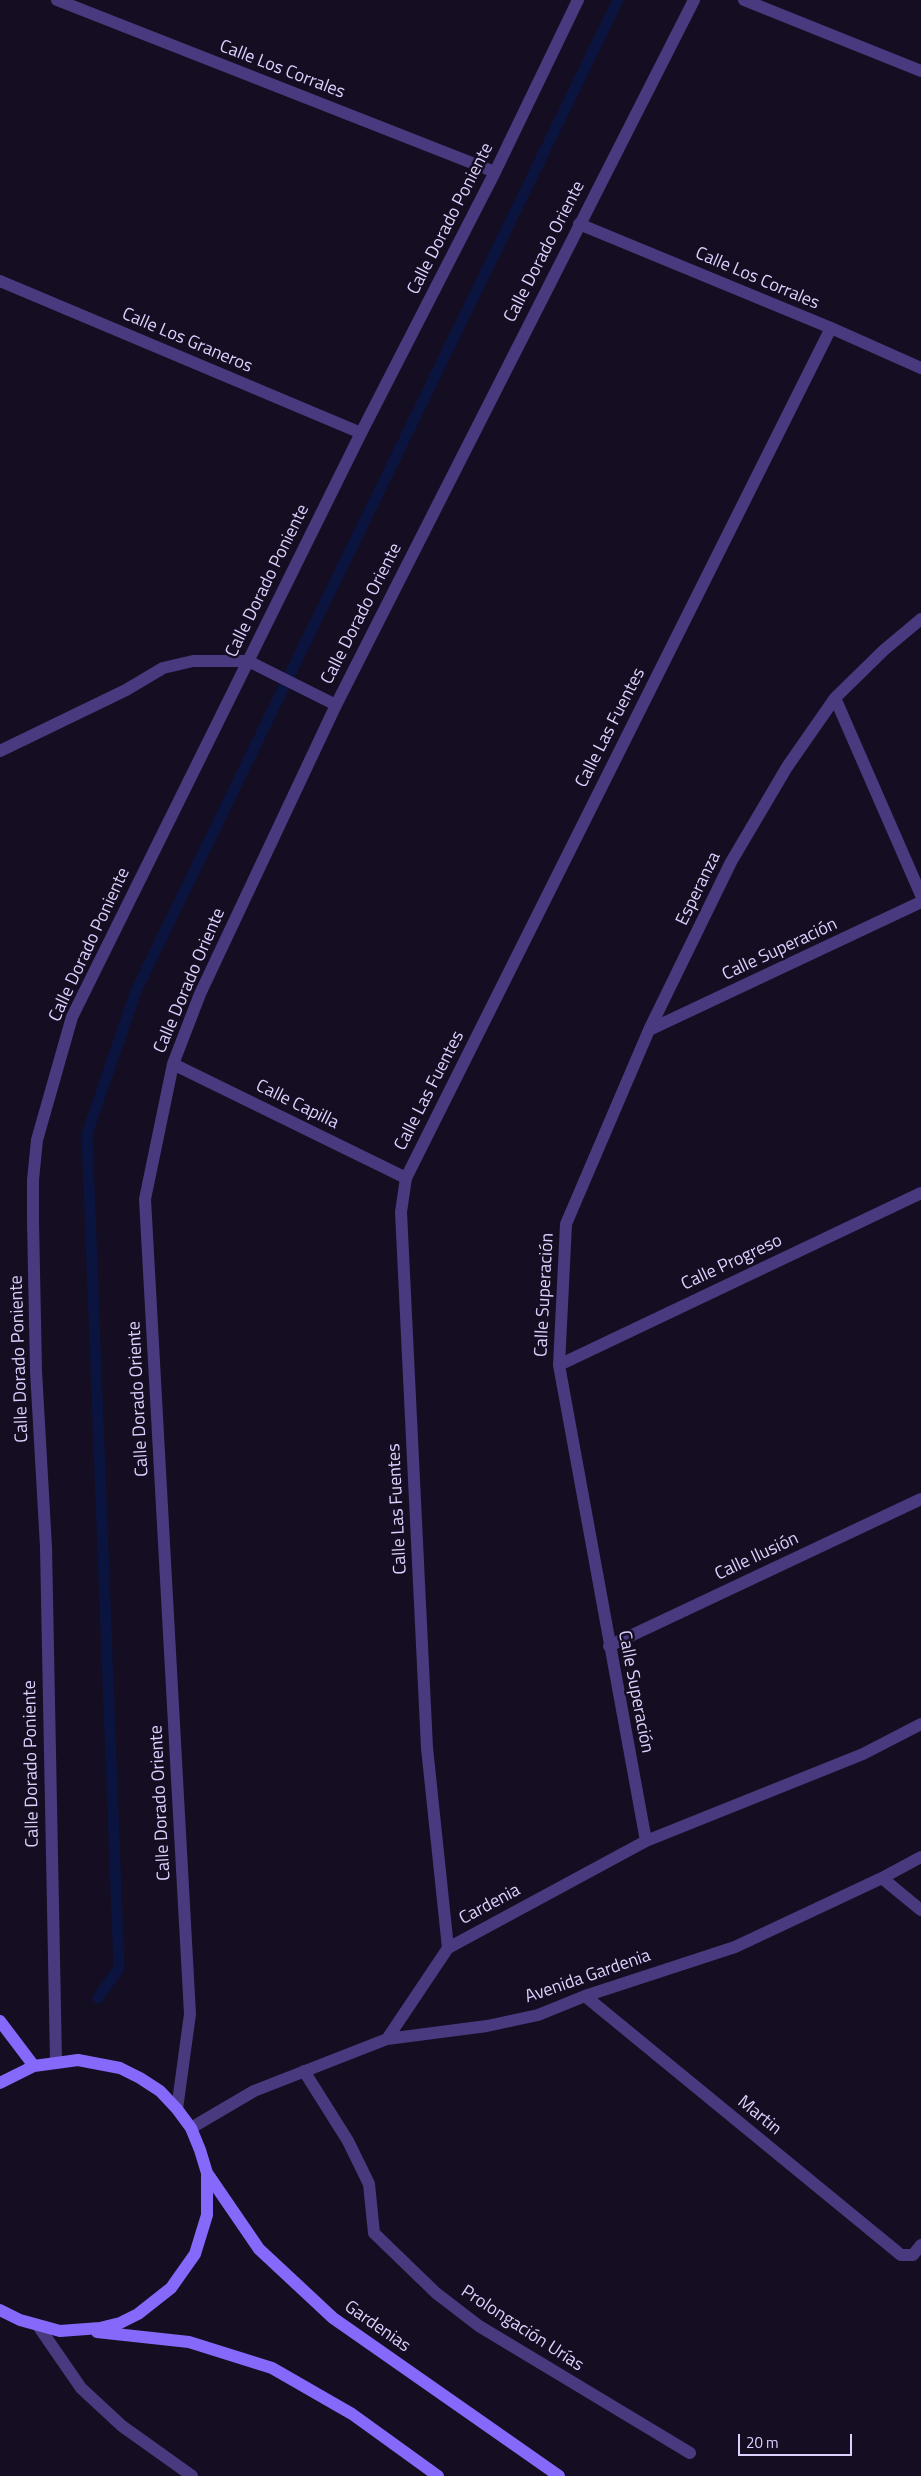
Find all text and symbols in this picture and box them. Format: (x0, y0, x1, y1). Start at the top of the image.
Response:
street label: Calle Los Corrales (216, 36, 348, 104)
street label: Calle Dorado Poniente (403, 140, 499, 298)
street label: Calle Dorado Oriente (500, 178, 590, 326)
street label: Calle Los Corrales (692, 243, 822, 315)
street label: Calle Los Graneros (119, 304, 255, 378)
street label: Calle Dorado Poniente (222, 501, 314, 661)
street label: Calle Dorado Oriente (317, 540, 407, 688)
street label: Calle Las Fuentes (572, 665, 650, 791)
street label: Esperanza (672, 849, 726, 929)
street label: Calle Dorado Poniente (45, 865, 135, 1025)
street label: Calle Dorado Oriente (150, 905, 230, 1057)
street label: Calle Superación (719, 914, 841, 986)
street label: Calle Las Fuentes (391, 1028, 469, 1154)
street label: Calle Capilla (252, 1076, 342, 1134)
street label: Calle Progreso (678, 1230, 786, 1296)
street label: Calle Superación (531, 1232, 559, 1358)
street label: Calle Dorado Poniente (6, 1275, 34, 1443)
street label: Calle Dorado Oriente (124, 1321, 154, 1477)
street label: Calle Las Fuentes (384, 1443, 412, 1575)
street label: Calle Ilusión (712, 1528, 802, 1586)
street label: Calle Superación (613, 1629, 657, 1755)
street label: Calle Dorado Poniente (20, 1680, 44, 1848)
street label: Calle Dorado Oriente (146, 1725, 176, 1881)
street label: Cardenia (456, 1880, 524, 1930)
street label: Avenida Gardenia (522, 1945, 654, 2009)
street label: Martin (733, 2092, 785, 2140)
street label: Prolongación Urías (457, 2281, 587, 2377)
street label: Gardenias (340, 2296, 414, 2358)
scale bar (741, 2424, 855, 2456)
text: 20 m (746, 2431, 779, 2454)

